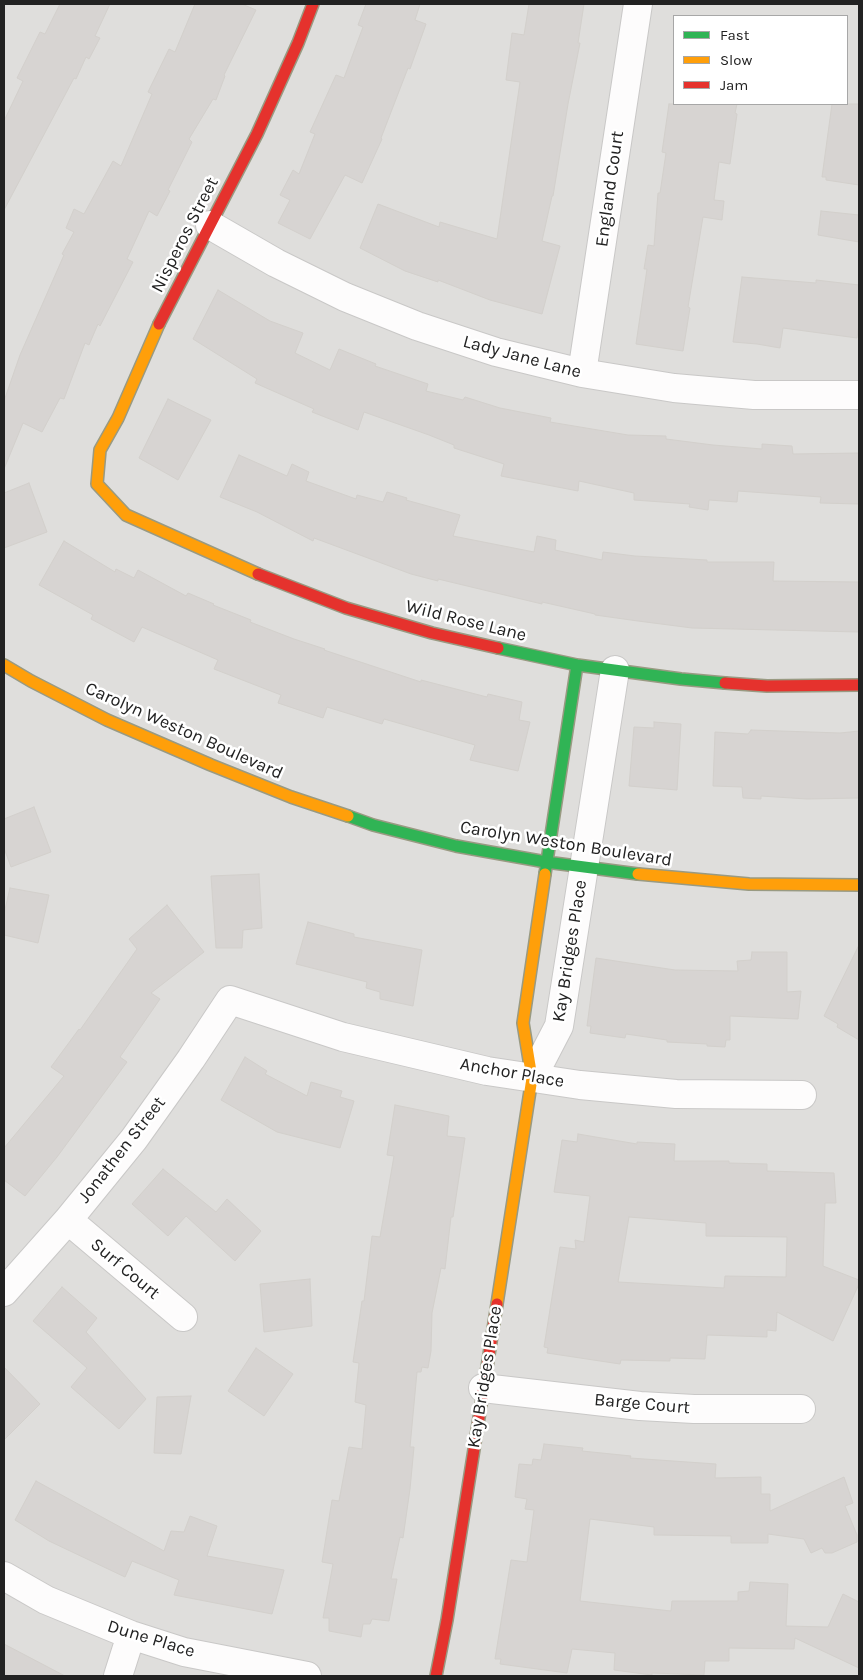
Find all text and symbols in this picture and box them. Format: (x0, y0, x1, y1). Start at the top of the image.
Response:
legend (673, 15, 848, 105)
text: Fast (720, 26, 749, 44)
text: Slow (720, 51, 752, 69)
text: Jam (720, 76, 748, 94)
street label: England Court (591, 130, 629, 248)
street label: Nisperos Street (147, 174, 223, 296)
street label: Lady Jane Lane (460, 331, 584, 383)
street label: Wild Rose Lane (403, 596, 529, 646)
street label: Carolyn Weston Boulevard (82, 678, 286, 784)
street label: Carolyn Weston Boulevard (459, 817, 673, 871)
street label: Kay Bridges Place (548, 878, 592, 1024)
street label: Anchor Place (458, 1053, 566, 1093)
street label: Jonathen Street (74, 1092, 170, 1208)
street label: Surf Court (86, 1234, 164, 1304)
street label: Kay Bridges Place (463, 1304, 507, 1450)
street label: Barge Court (593, 1389, 691, 1419)
street label: Dune Place (105, 1615, 197, 1663)

